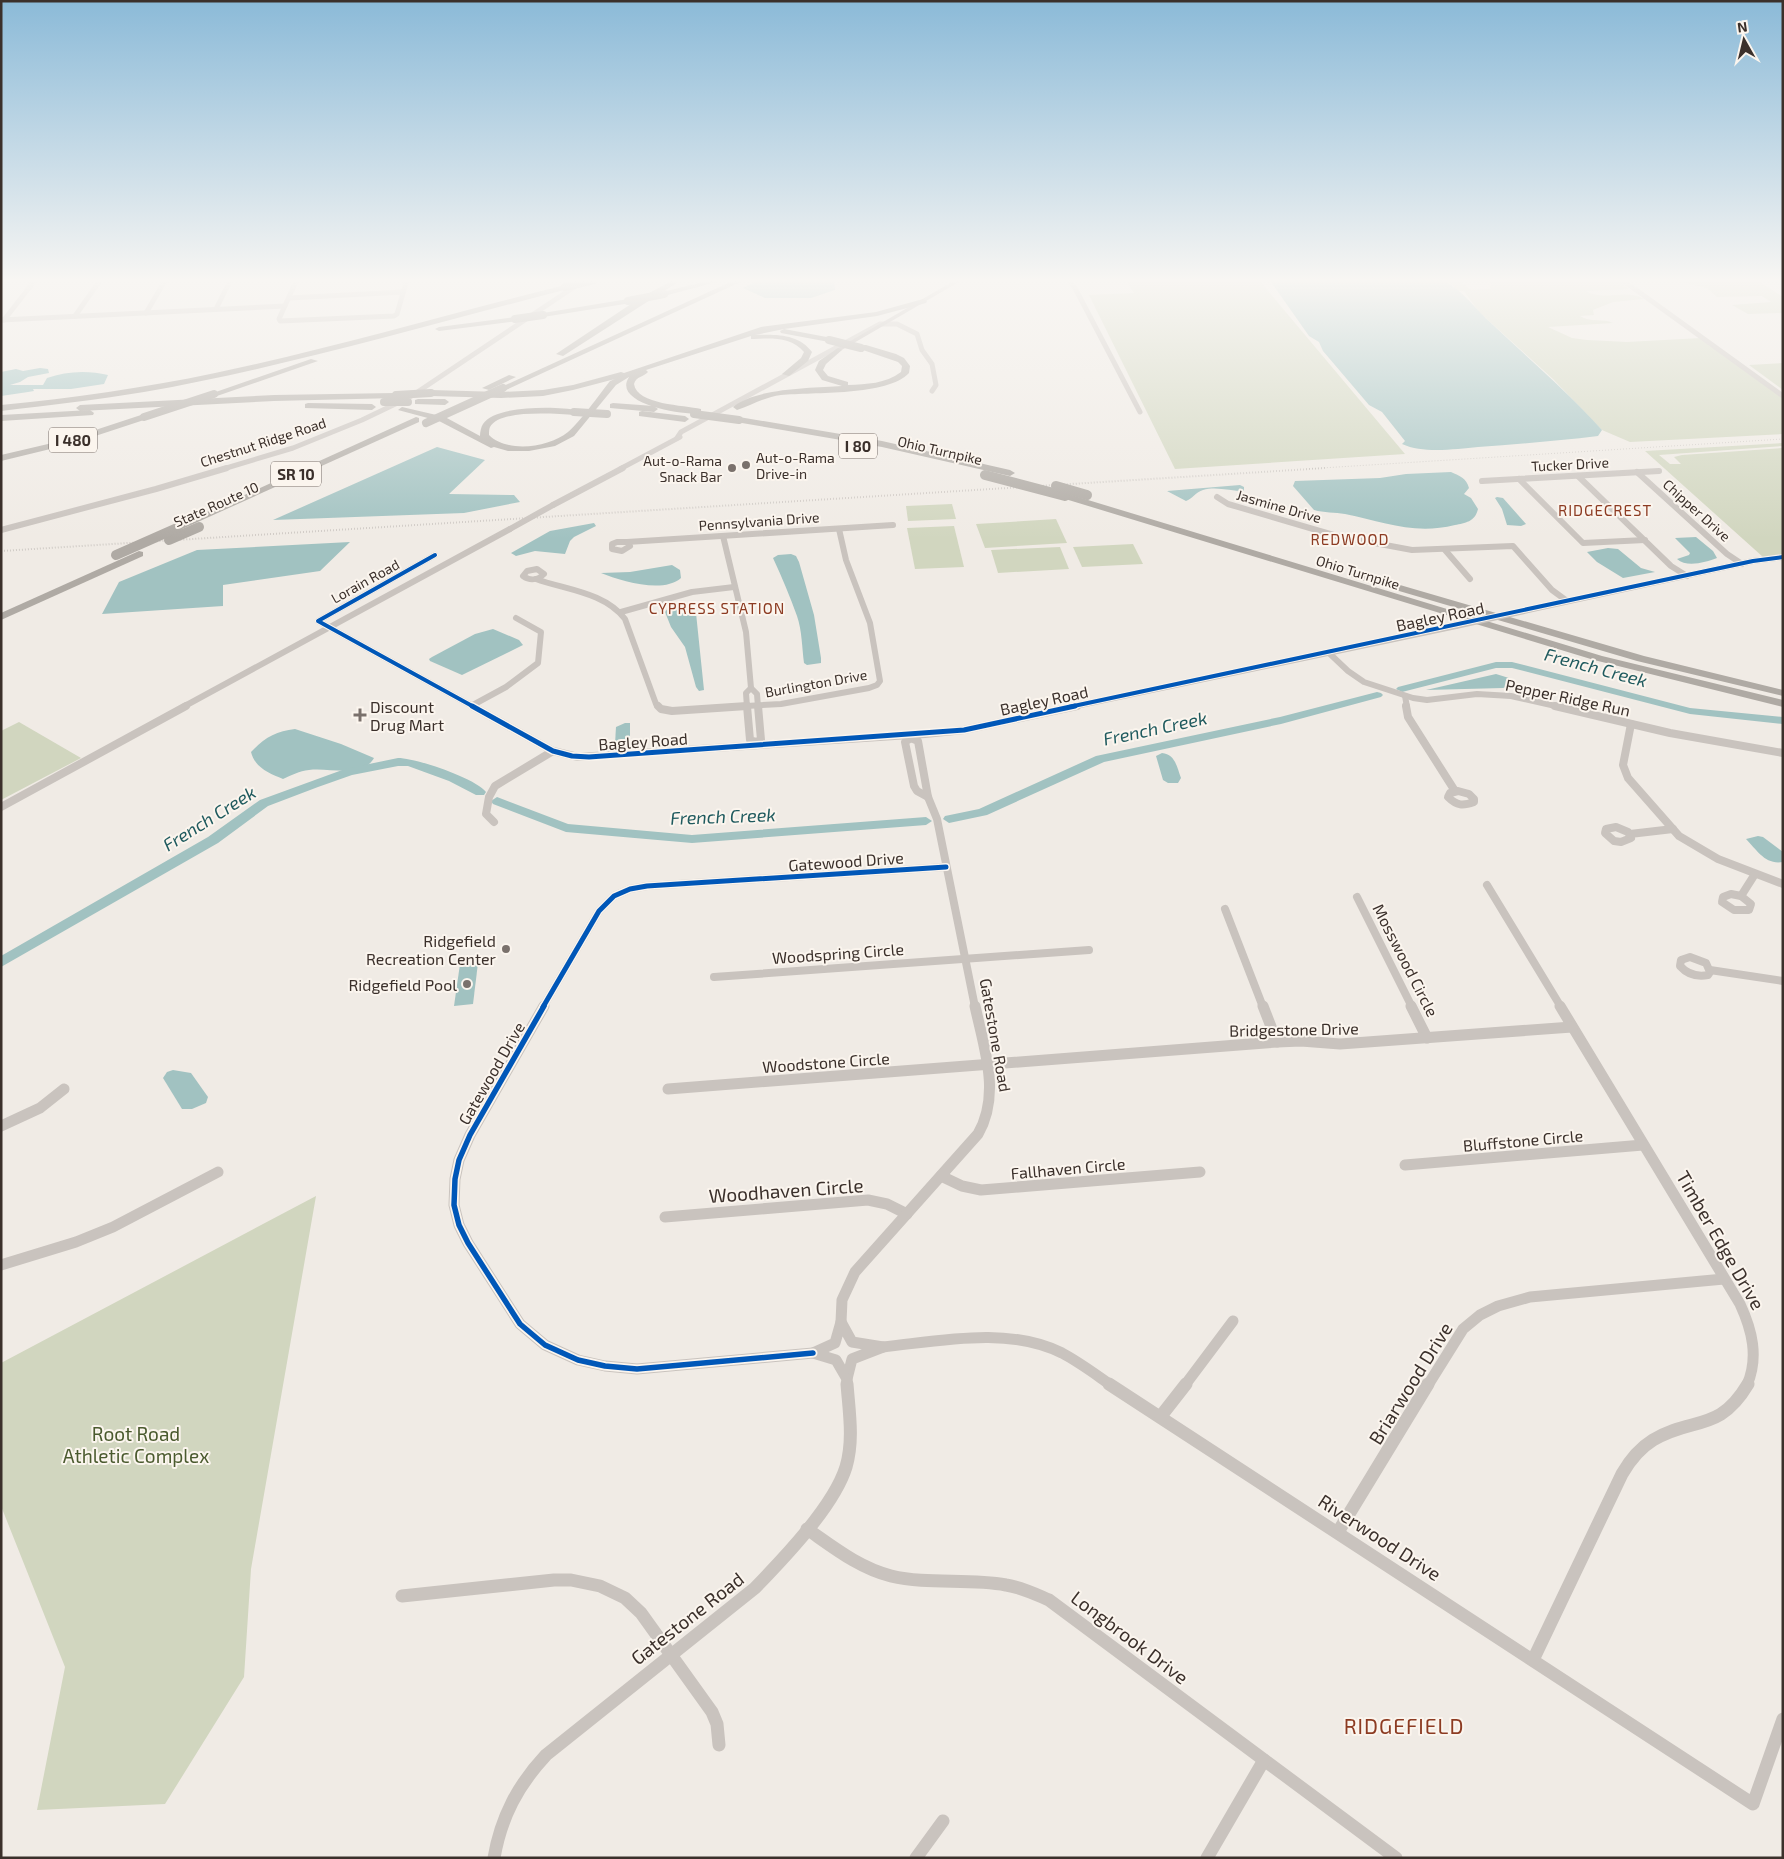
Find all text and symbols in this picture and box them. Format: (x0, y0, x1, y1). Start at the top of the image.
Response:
north arrow (1719, 15, 1769, 65)
text: N (1736, 18, 1748, 36)
street label: Chestnut Ridge Road (198, 414, 328, 470)
road number: I 480 (49, 428, 97, 452)
street label: Ohio Turnpike (896, 432, 984, 468)
road number: I 80 (839, 434, 877, 458)
place label: Aut-o-Rama Drive-in (756, 449, 835, 482)
place label: Aut-o-Rama Snack Bar (643, 452, 722, 485)
street label: Tucker Drive (1531, 453, 1609, 475)
marker: Aut-o-Rama Drive-in (740, 459, 752, 471)
road number: SR 10 (271, 462, 321, 486)
marker: Aut-o-Rama Snack Bar (726, 462, 738, 474)
street label: Chipper Drive (1660, 475, 1734, 545)
street label: State Route 10 (171, 478, 261, 530)
street label: Jasmine Drive (1235, 486, 1323, 526)
district label: RIDGECREST (1558, 501, 1652, 519)
street label: Pennsylvania Drive (698, 508, 820, 534)
district label: REDWOOD (1311, 530, 1389, 548)
street label: Ohio Turnpike (1314, 551, 1402, 593)
street label: Lorain Road (328, 555, 402, 607)
street label: Bagley Road (1394, 597, 1486, 635)
district label: CYPRESS STATION (649, 599, 785, 617)
water label: French Creek (1542, 643, 1650, 691)
street label: Burlington Drive (763, 666, 869, 700)
street label: Pepper Ridge Run (1504, 674, 1632, 720)
street label: Bagley Road (998, 681, 1090, 719)
place label: Discount Drug Mart (370, 697, 444, 734)
water label: French Creek (1101, 706, 1209, 750)
marker: Discount Drug Mart (354, 709, 366, 721)
street label: Bagley Road (598, 728, 688, 754)
water label: French Creek (158, 781, 260, 855)
water label: French Creek (670, 803, 776, 829)
street label: Gatewood Drive (788, 847, 904, 875)
street label: Mosswood Circle (1369, 900, 1443, 1020)
place label: Ridgefield Recreation Center (366, 931, 497, 968)
street label: Woodspring Circle (771, 939, 905, 967)
marker: Ridgefield Recreation Center (500, 943, 512, 955)
place label: Ridgefield Pool (348, 975, 457, 994)
street label: Gatestone Road (977, 977, 1015, 1093)
marker: Ridgefield Pool (461, 978, 473, 990)
street label: Gatewood Drive (454, 1018, 528, 1128)
street label: Bridgestone Drive (1229, 1018, 1359, 1040)
street label: Woodstone Circle (762, 1048, 890, 1076)
street label: Bluffstone Circle (1462, 1125, 1584, 1155)
street label: Fallhaven Circle (1010, 1154, 1126, 1182)
street label: Timber Edge Drive (1672, 1166, 1770, 1314)
street label: Woodhaven Circle (708, 1173, 864, 1207)
street label: Briarwood Drive (1363, 1318, 1457, 1448)
park label: Root Road Athletic Complex (63, 1422, 209, 1467)
street label: Riverwood Drive (1314, 1489, 1446, 1585)
street label: Gatestone Road (626, 1567, 748, 1669)
street label: Longbrook Drive (1067, 1585, 1193, 1689)
district label: RIDGEFIELD (1344, 1713, 1464, 1738)

